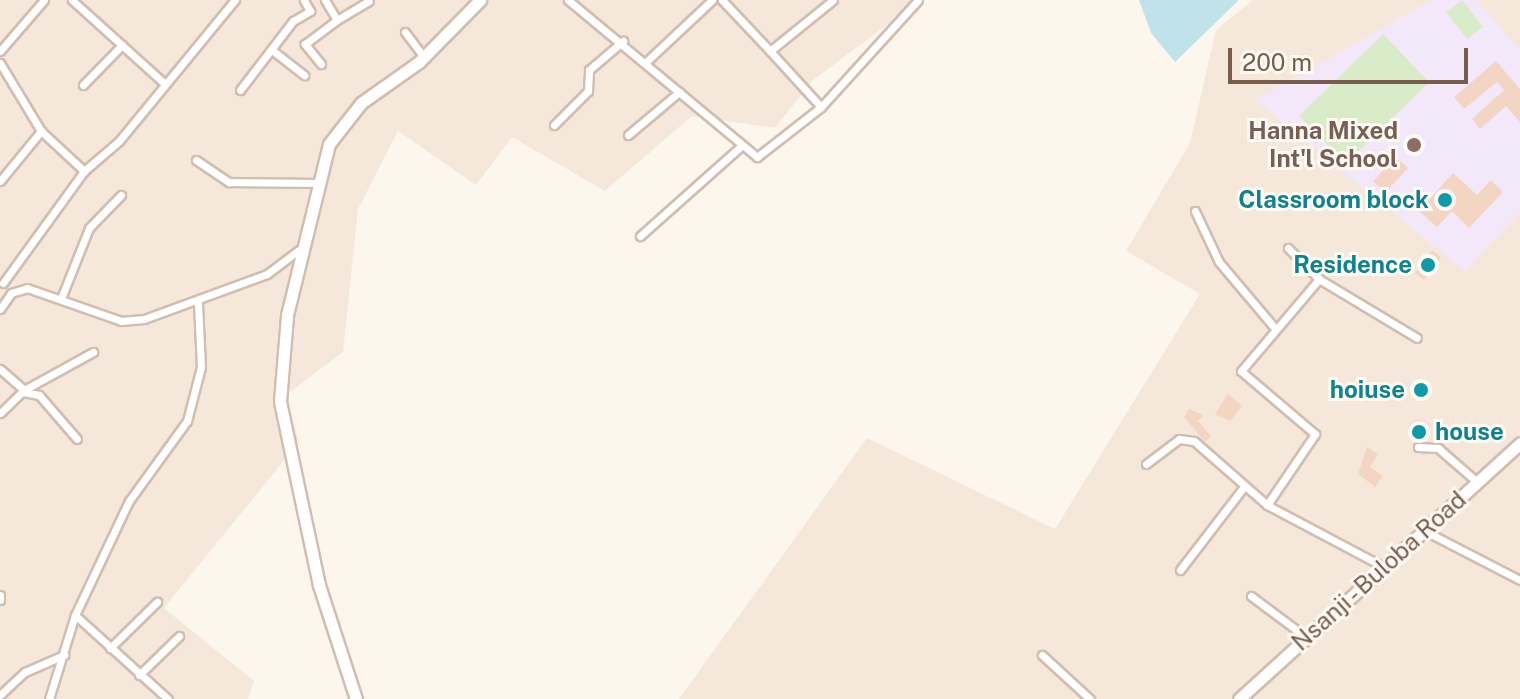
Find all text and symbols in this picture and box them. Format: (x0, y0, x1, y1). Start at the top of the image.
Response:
scale bar (1232, 32, 1472, 82)
text: 200 m (1242, 48, 1312, 76)
place label: Hanna Mixed Int'l School (1248, 117, 1398, 173)
marker: Hanna Mixed Int'l School (1405, 136, 1423, 154)
place label: Classroom block (1238, 186, 1429, 214)
marker: Classroom block (1436, 191, 1454, 209)
place label: Residence (1293, 251, 1412, 279)
marker: Residence (1419, 256, 1437, 274)
place label: hoiuse (1330, 376, 1405, 404)
marker: hoiuse (1412, 381, 1430, 399)
place label: house (1435, 418, 1504, 446)
marker: house (1410, 423, 1428, 441)
street label: Nsanji - Buloba Road (1284, 483, 1474, 659)

